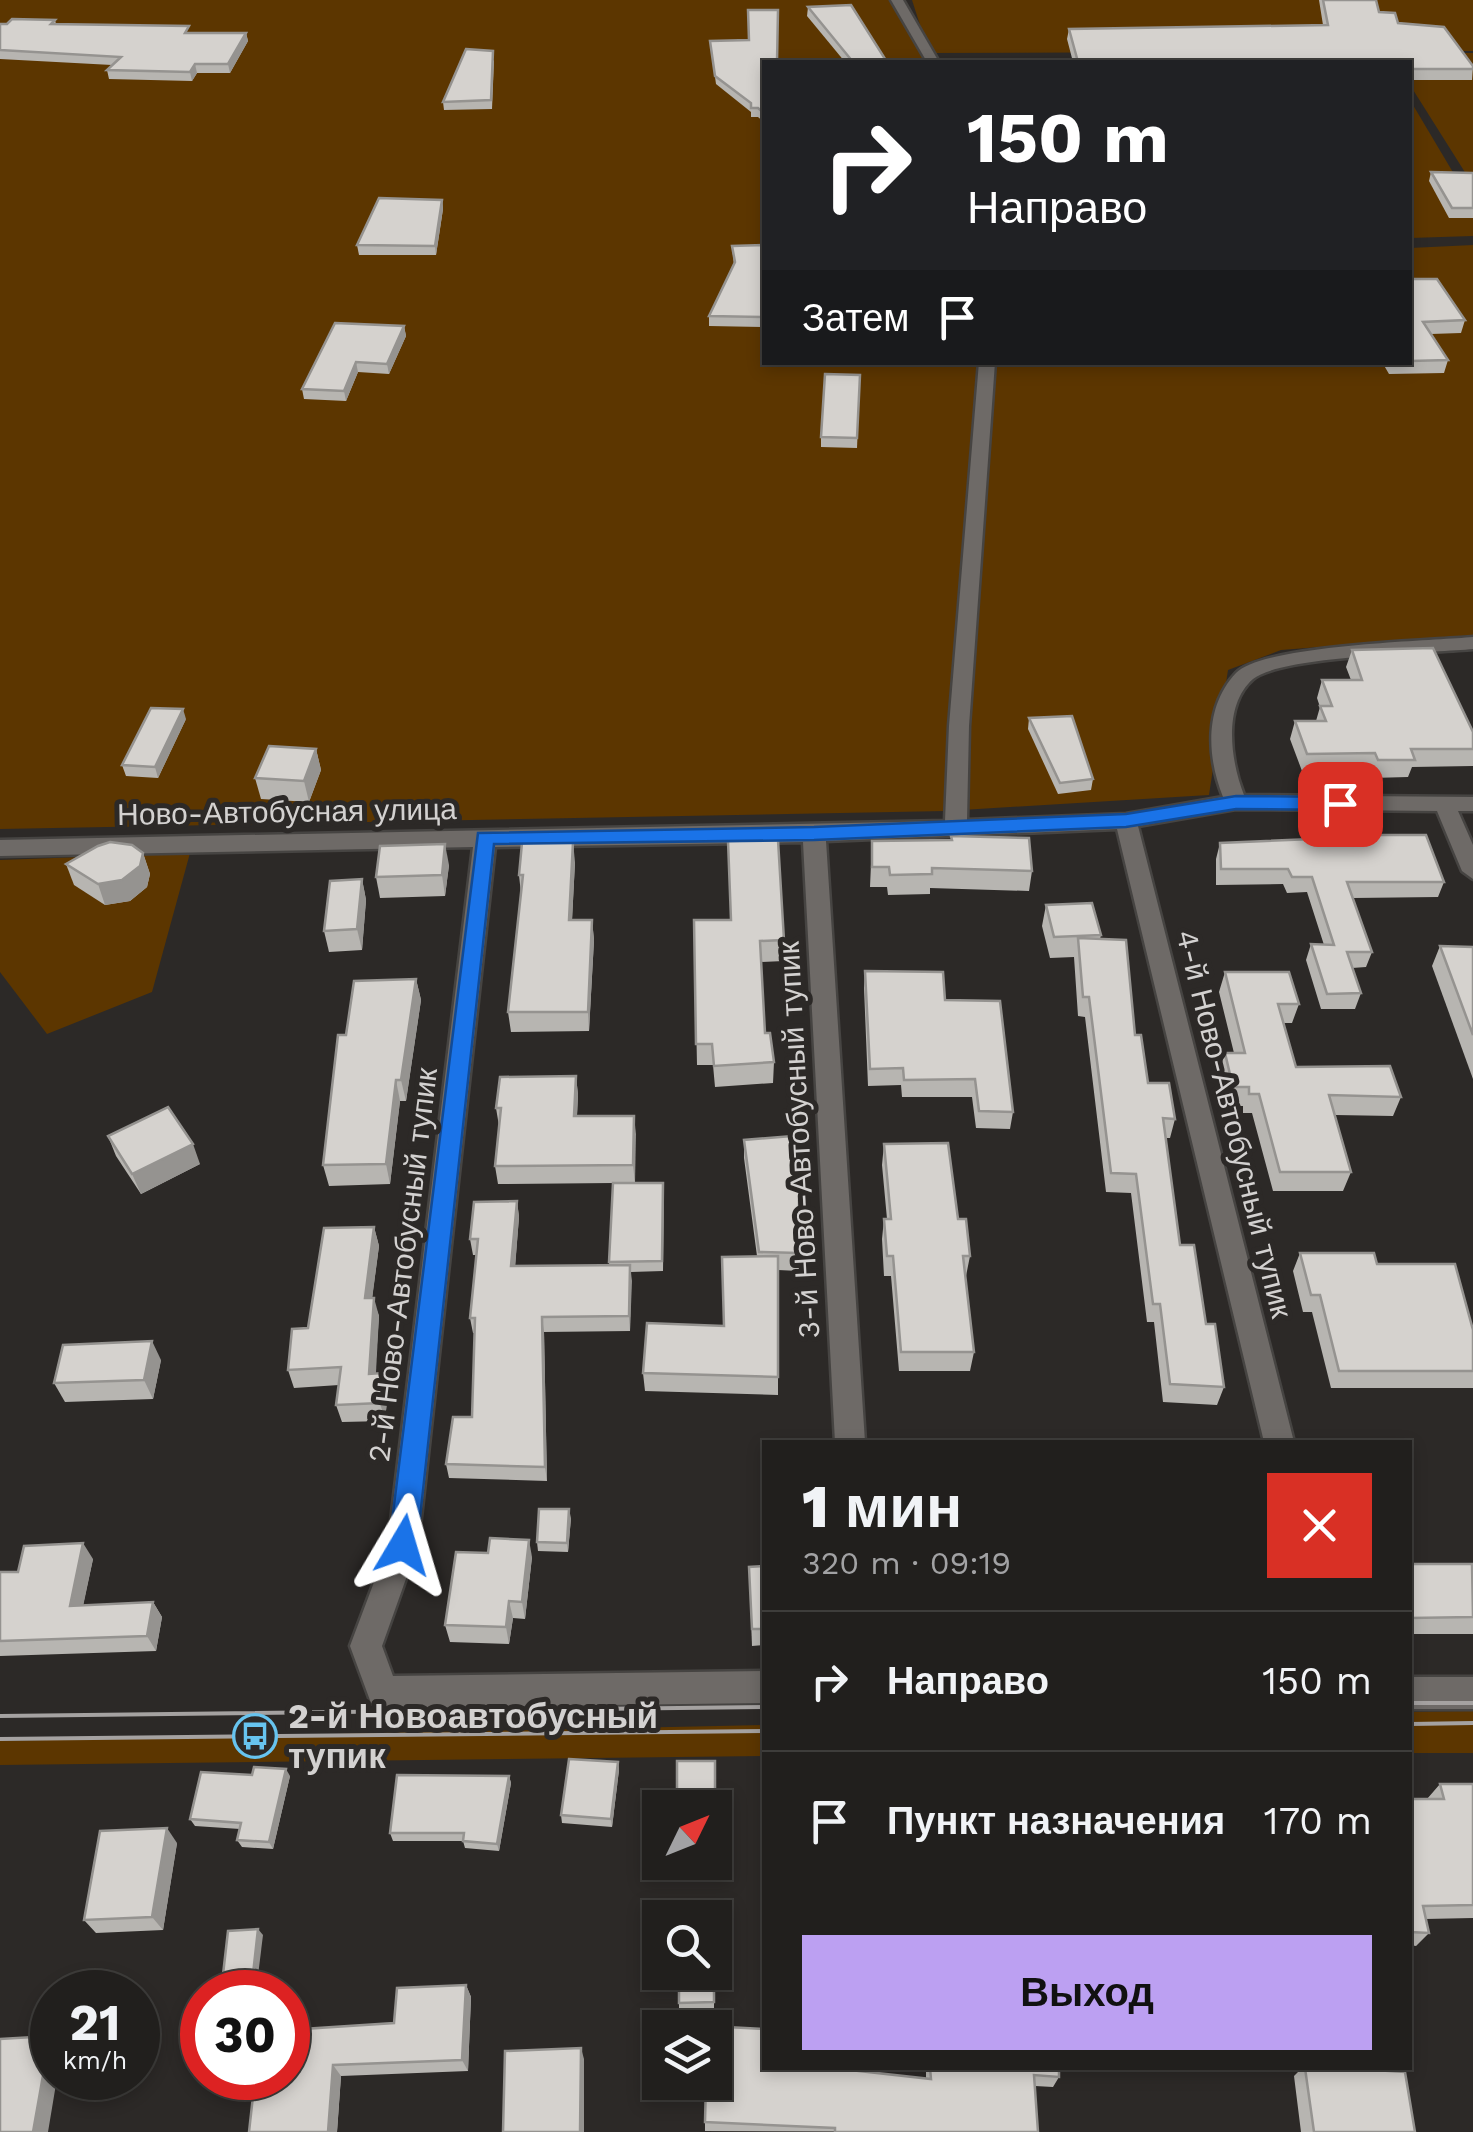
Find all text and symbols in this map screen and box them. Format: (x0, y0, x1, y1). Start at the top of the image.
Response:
text: 150 m (967, 97, 1169, 179)
icon: right (802, 100, 932, 230)
text: Направо (967, 181, 1147, 234)
icon: arrive (930, 290, 985, 345)
text: Затем (802, 296, 910, 340)
pin (1298, 762, 1383, 847)
icon: arrive (1313, 777, 1368, 832)
street label: Ново-Автобусная улица (117, 791, 457, 832)
street label: 4-й Ново-Автобусный тупик (1169, 926, 1300, 1322)
street label: 3-й Ново-Автобусный тупик (771, 940, 826, 1339)
street label: 2-й Ново-Автобусный тупик (361, 1065, 444, 1464)
text: 1 мин (802, 1471, 962, 1542)
button: close (1267, 1473, 1372, 1578)
position arrow (351, 1493, 455, 1597)
text: 320 m · 09:19 (802, 1544, 1011, 1582)
icon: right (802, 1654, 857, 1709)
text: Направо (887, 1659, 1049, 1703)
text: 150 m (1262, 1659, 1372, 1703)
place label: 2-й Новоавтобусный тупик (288, 1695, 658, 1777)
bus stop icon: 2-й Новоавтобусный тупик (232, 1713, 278, 1759)
north arrow (642, 1790, 732, 1880)
map controls (642, 1790, 732, 2100)
icon: arrive (802, 1794, 857, 1849)
text: Пункт назначения (887, 1799, 1225, 1843)
text: 170 m (1264, 1799, 1372, 1843)
button: search (642, 1900, 732, 1990)
button: Выход (802, 1935, 1372, 2050)
speed limit sign: 30 (180, 1970, 310, 2100)
text: 21 (69, 1993, 121, 2052)
button: layers (642, 2010, 732, 2100)
text: km/h (63, 2046, 127, 2075)

